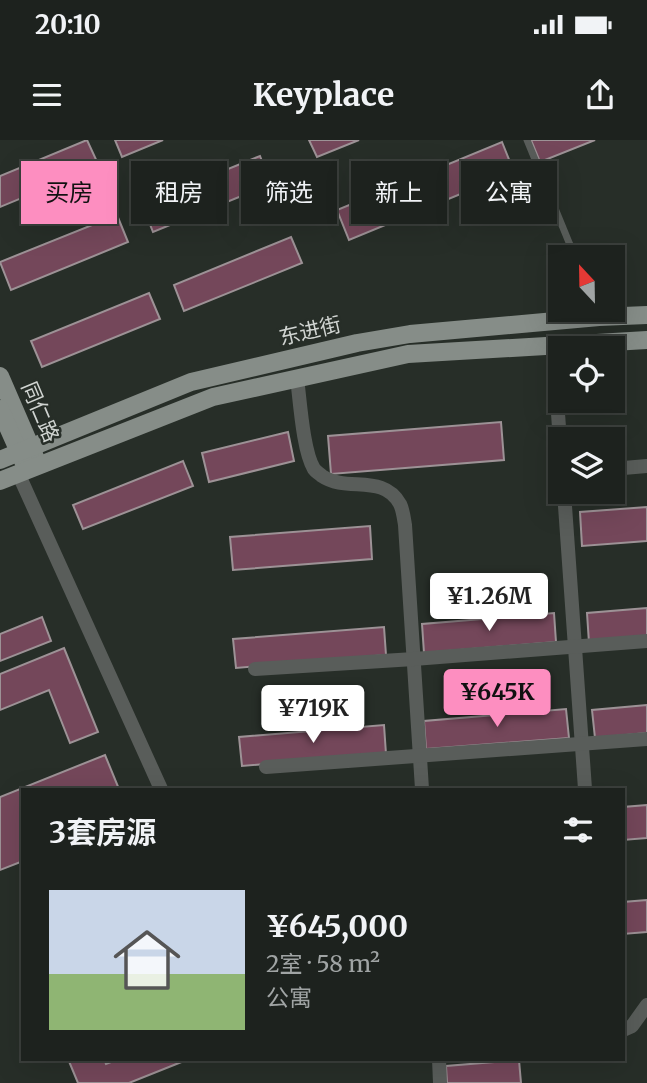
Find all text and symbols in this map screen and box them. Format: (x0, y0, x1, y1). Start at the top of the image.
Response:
text: 20:10 (35, 8, 101, 41)
text: Keyplace (253, 75, 394, 115)
icon: menu (28, 76, 66, 114)
icon: share (581, 76, 619, 114)
chip: 买房 (21, 161, 117, 224)
chip: 租房 (131, 161, 227, 224)
chip: 筛选 (241, 161, 337, 224)
chip: 新上 (351, 161, 447, 224)
chip: 公寓 (461, 161, 557, 224)
north arrow (548, 245, 625, 322)
map controls (548, 245, 625, 504)
street label: 东进街 (276, 310, 344, 351)
button: locate (548, 336, 625, 413)
street label: 同仁路 (16, 378, 65, 446)
button: layers (548, 427, 625, 504)
pin: ¥1.26M (432, 574, 546, 633)
text: ¥1.26M (446, 581, 532, 610)
pin: ¥645K (448, 670, 546, 729)
text: ¥645K (460, 677, 534, 706)
pin: ¥719K (264, 686, 362, 745)
text: ¥719K (277, 693, 349, 722)
icon: filters (559, 811, 597, 849)
text: 3套房源 (49, 813, 156, 851)
text: ¥645,000 (266, 907, 408, 945)
icon: home (105, 918, 189, 1002)
text: 2室 · 58 m² (266, 949, 380, 978)
text: 公寓 (266, 983, 312, 1012)

